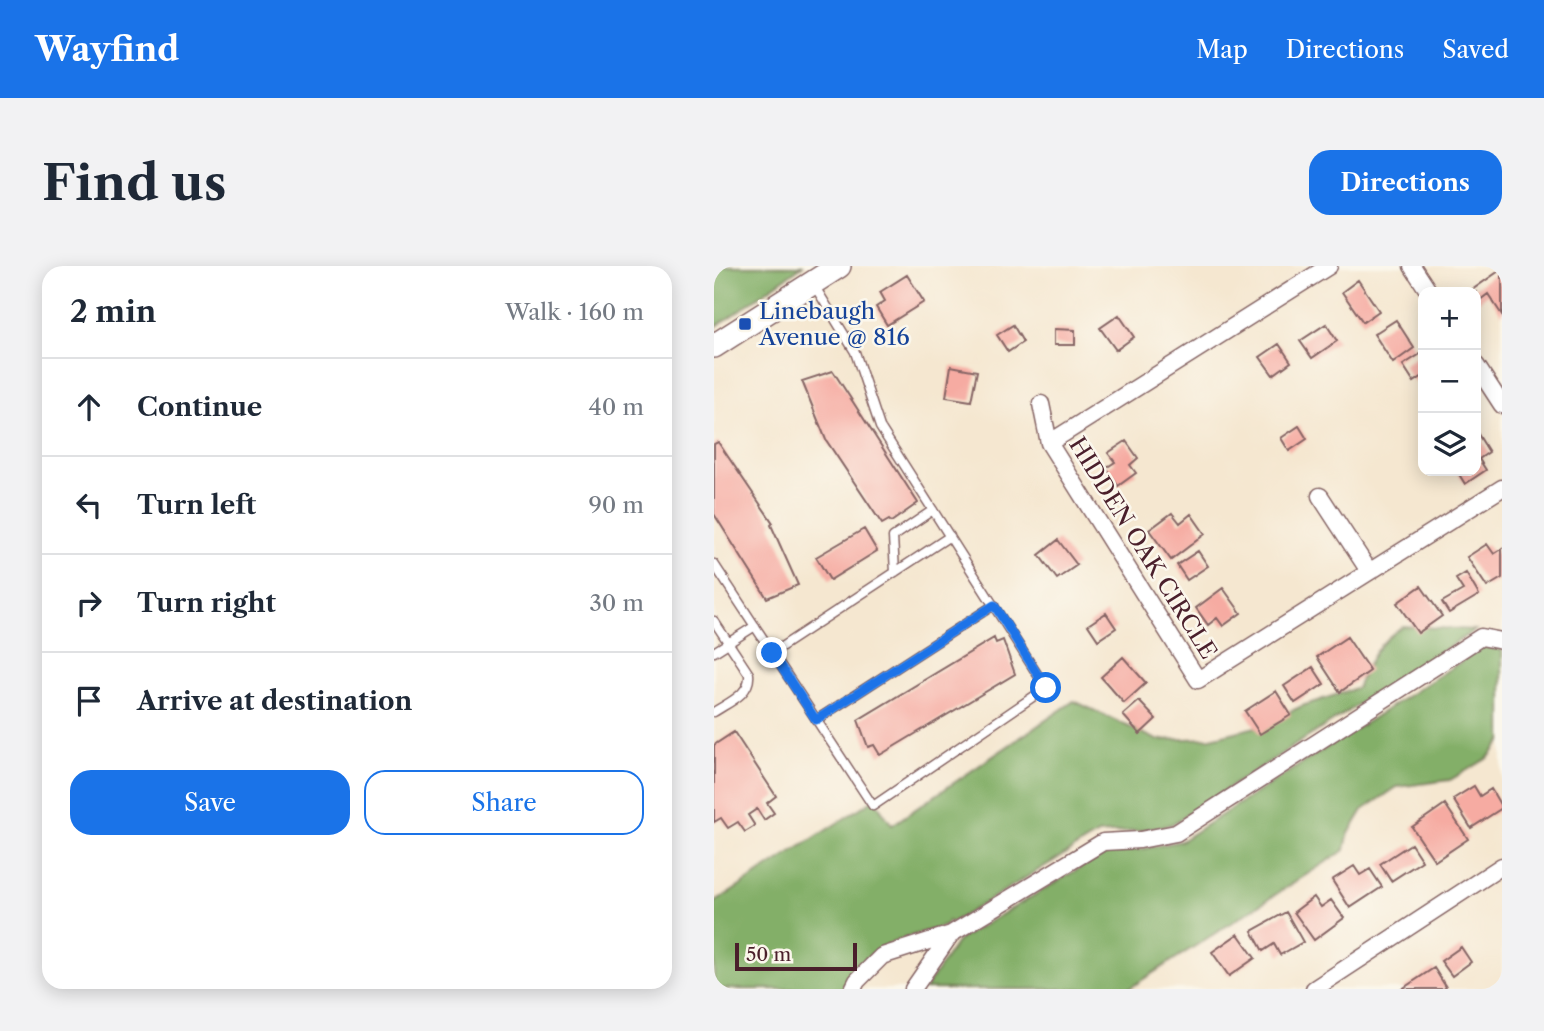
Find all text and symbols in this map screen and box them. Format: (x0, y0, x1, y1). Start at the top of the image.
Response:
text: Wayfind (35, 29, 179, 70)
text: Map (1196, 35, 1248, 64)
text: Directions (1286, 35, 1404, 64)
text: Saved (1442, 35, 1509, 64)
button: Directions (1309, 150, 1502, 215)
text: Find us (42, 152, 226, 213)
map controls (1418, 287, 1481, 476)
button: + (1418, 287, 1481, 350)
text: 2 min (70, 293, 156, 330)
place label: Linebaugh Avenue @ 816 (758, 297, 910, 351)
text: Walk · 160 m (505, 298, 644, 326)
marker: Linebaugh Avenue @ 816 (737, 316, 753, 332)
button: − (1418, 350, 1481, 413)
icon: ahead (70, 388, 108, 426)
text: Continue (137, 391, 262, 423)
text: 40 m (589, 393, 644, 421)
button: layers (1418, 413, 1481, 476)
street label: HIDDEN OAK CIRCLE (1063, 432, 1223, 664)
icon: left (70, 486, 108, 524)
text: Turn left (137, 489, 256, 521)
text: 90 m (588, 491, 644, 519)
icon: right (70, 584, 108, 622)
text: Turn right (137, 587, 276, 619)
text: 30 m (589, 589, 644, 617)
route end (756, 637, 787, 668)
route start (1030, 672, 1061, 703)
icon: arrive (70, 682, 108, 720)
text: Arrive at destination (137, 685, 412, 717)
button: Save (70, 770, 350, 835)
button: Share (364, 770, 644, 835)
scale bar (735, 940, 858, 972)
text: 50 m (746, 943, 791, 966)

